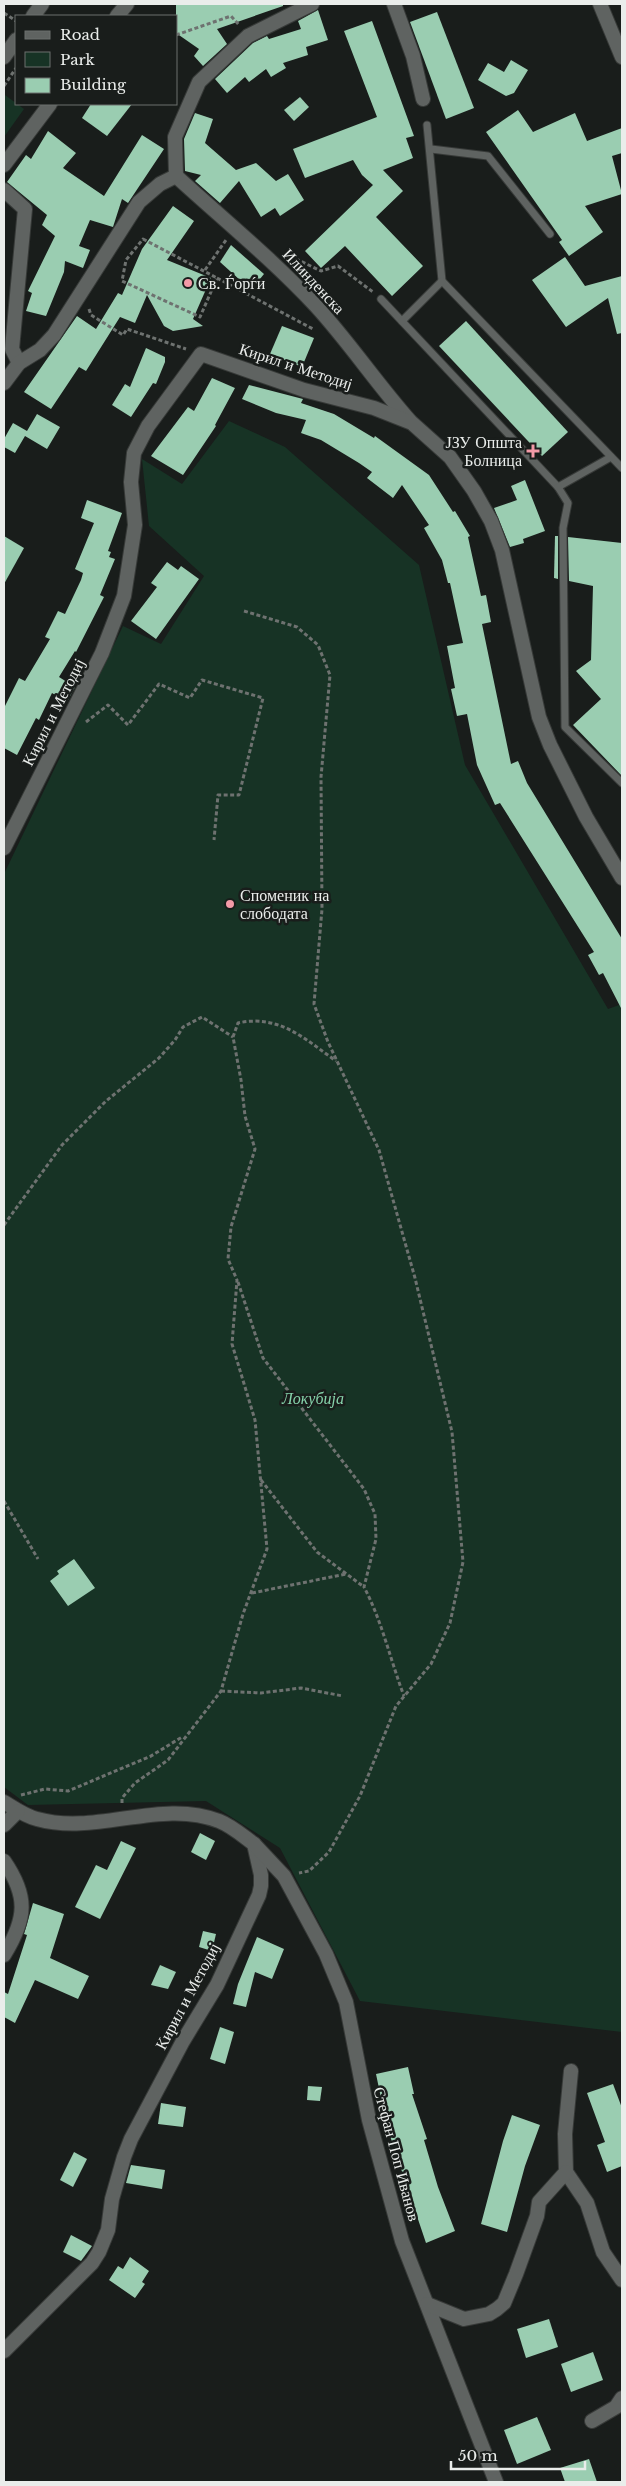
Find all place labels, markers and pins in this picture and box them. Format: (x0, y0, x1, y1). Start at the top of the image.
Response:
place label: Св. Ѓорѓи (198, 273, 266, 293)
marker: Св. Ѓорѓи (182, 277, 194, 289)
place label: ЈЗУ Општа Болница (446, 432, 522, 470)
marker: ЈЗУ Општа Болница (526, 444, 540, 458)
place label: Споменик на слободата (240, 885, 329, 923)
marker: Споменик на слободата (224, 898, 236, 910)

